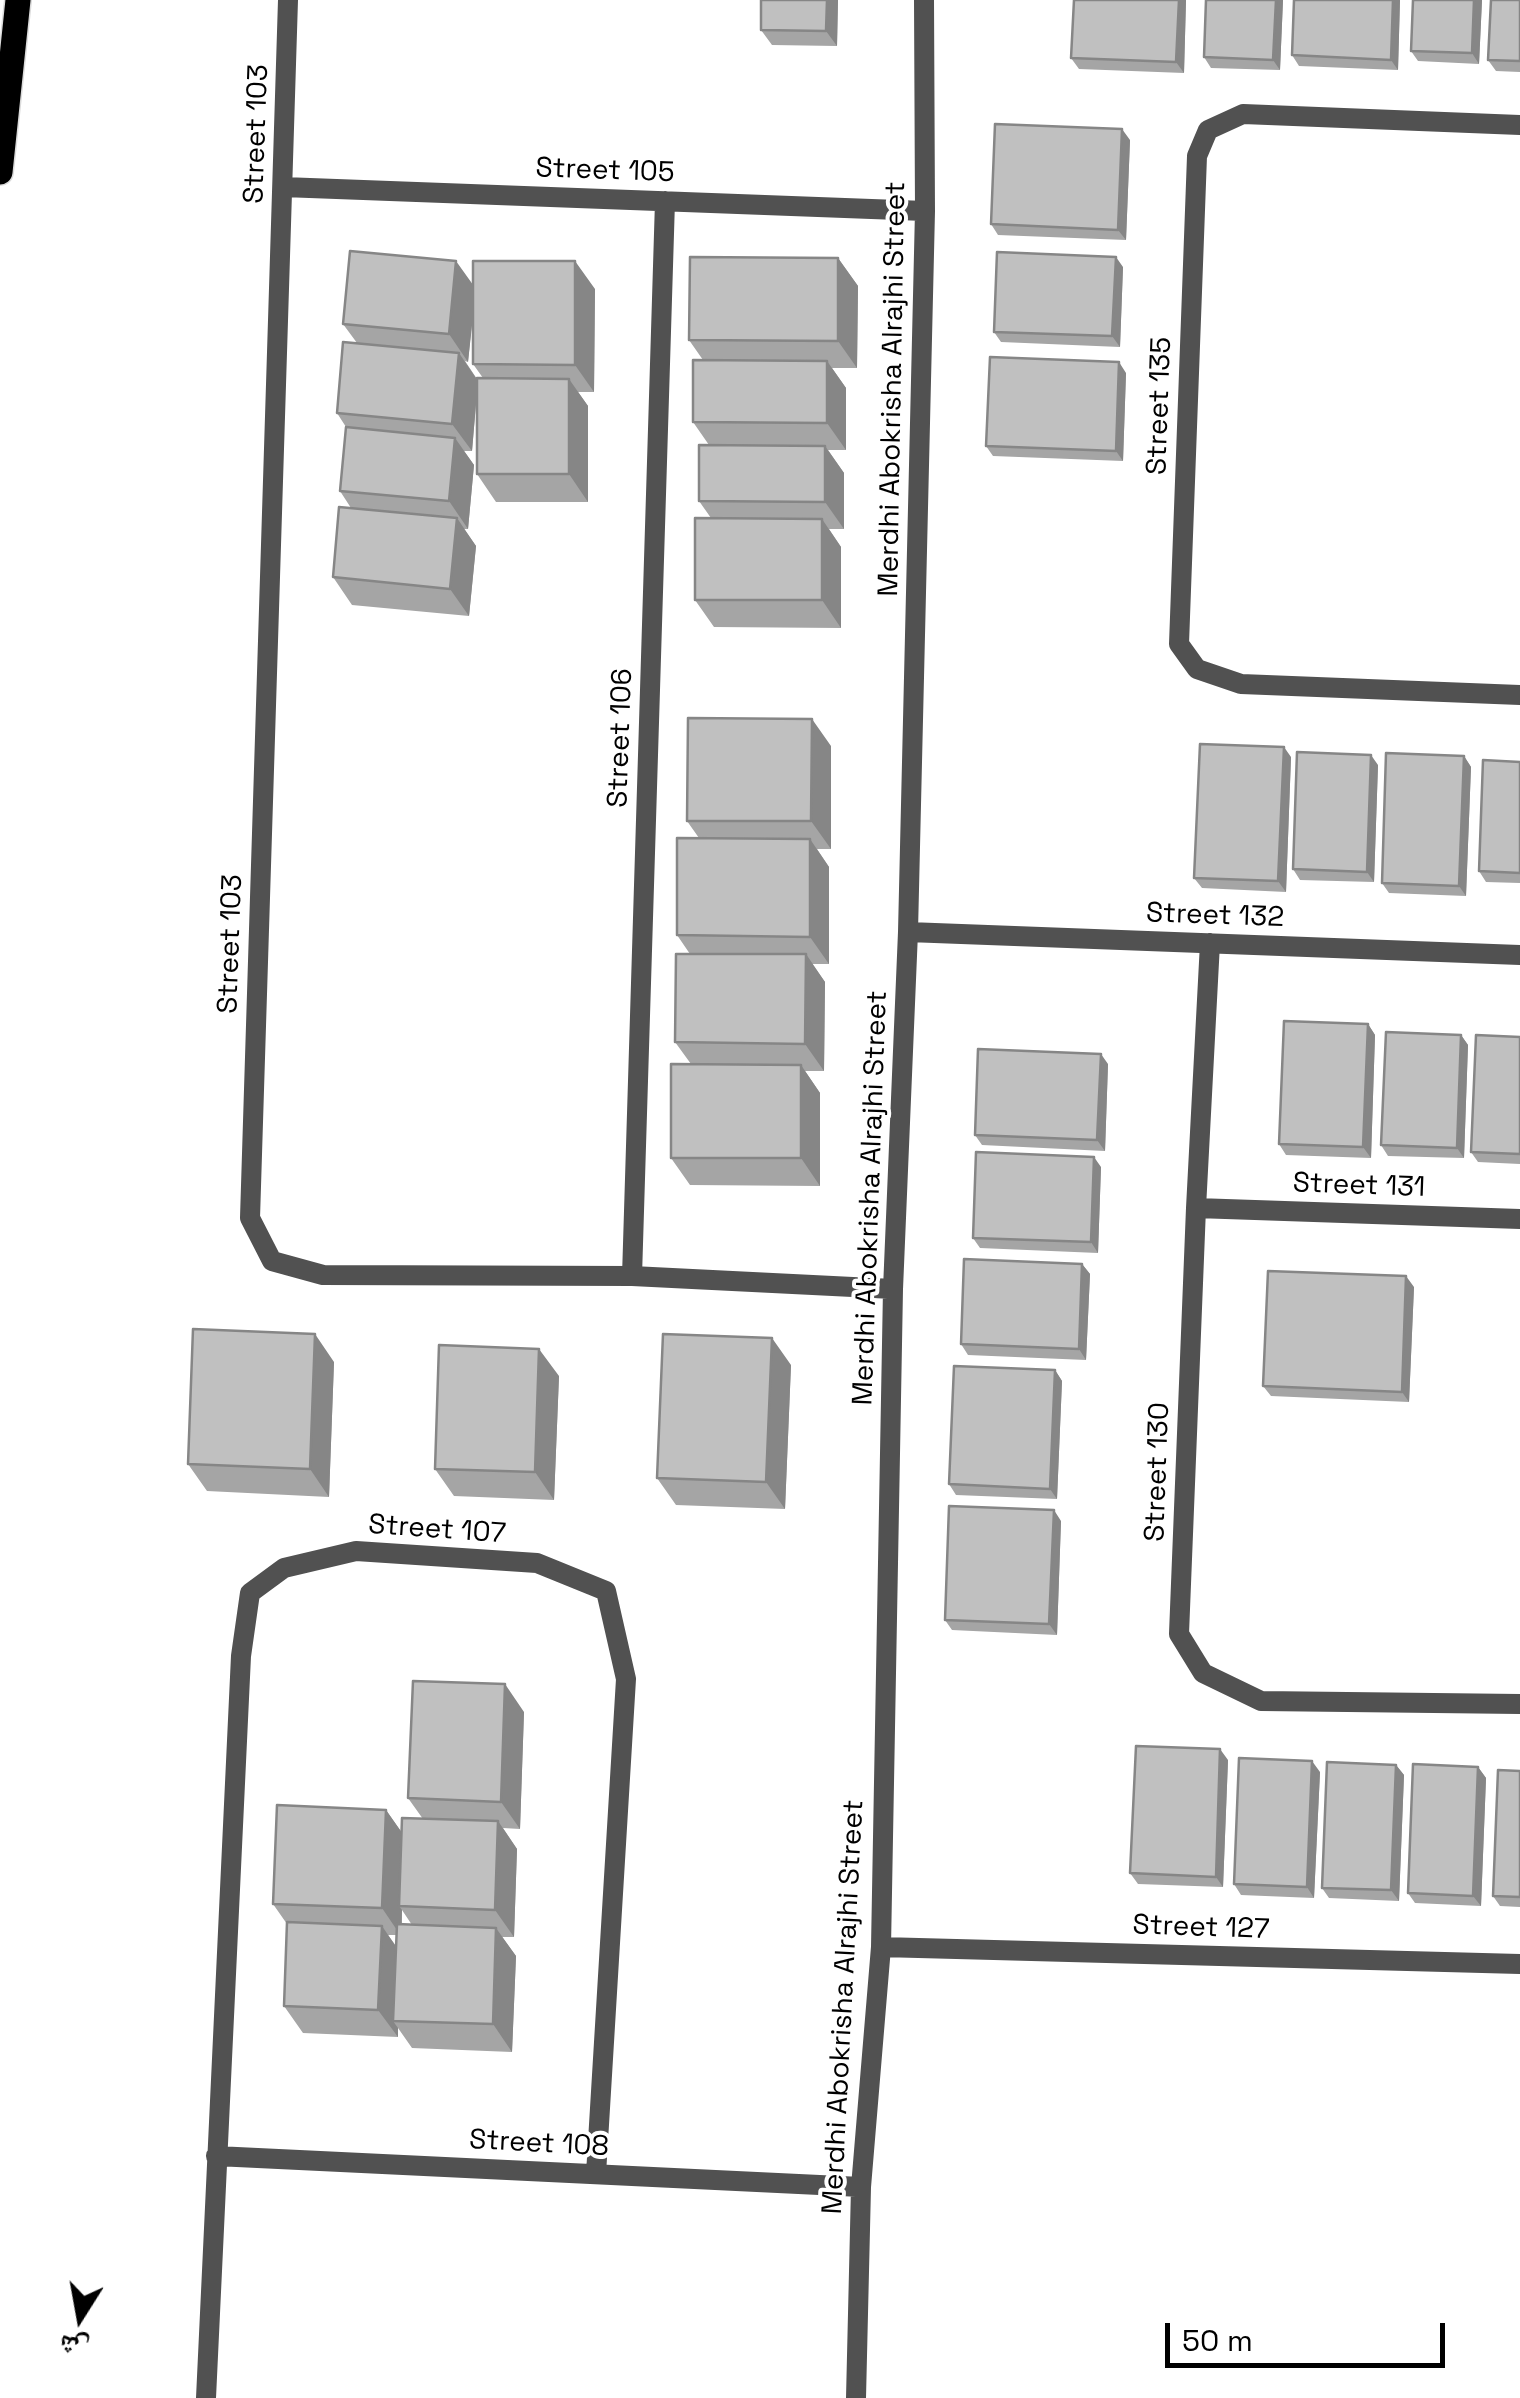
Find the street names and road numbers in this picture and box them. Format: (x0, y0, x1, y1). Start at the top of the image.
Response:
street label: Street 103 (238, 64, 276, 204)
street label: Street 105 (535, 152, 675, 190)
street label: Merdhi Abokrisha Alrajhi Street (873, 181, 913, 597)
street label: Street 135 (1141, 336, 1179, 476)
street label: Street 106 (602, 668, 640, 808)
street label: Street 103 (212, 874, 250, 1014)
street label: Street 132 (1145, 897, 1285, 935)
street label: Merdhi Abokrisha Alrajhi Street (847, 990, 895, 1406)
street label: Street 131 (1292, 1167, 1426, 1205)
street label: Street 130 (1139, 1402, 1177, 1542)
street label: Street 107 (367, 1508, 507, 1552)
street label: Merdhi Abokrisha Alrajhi Street (816, 1799, 872, 2215)
street label: Street 127 (1132, 1909, 1270, 1947)
street label: Street 108 (468, 2124, 610, 2164)

